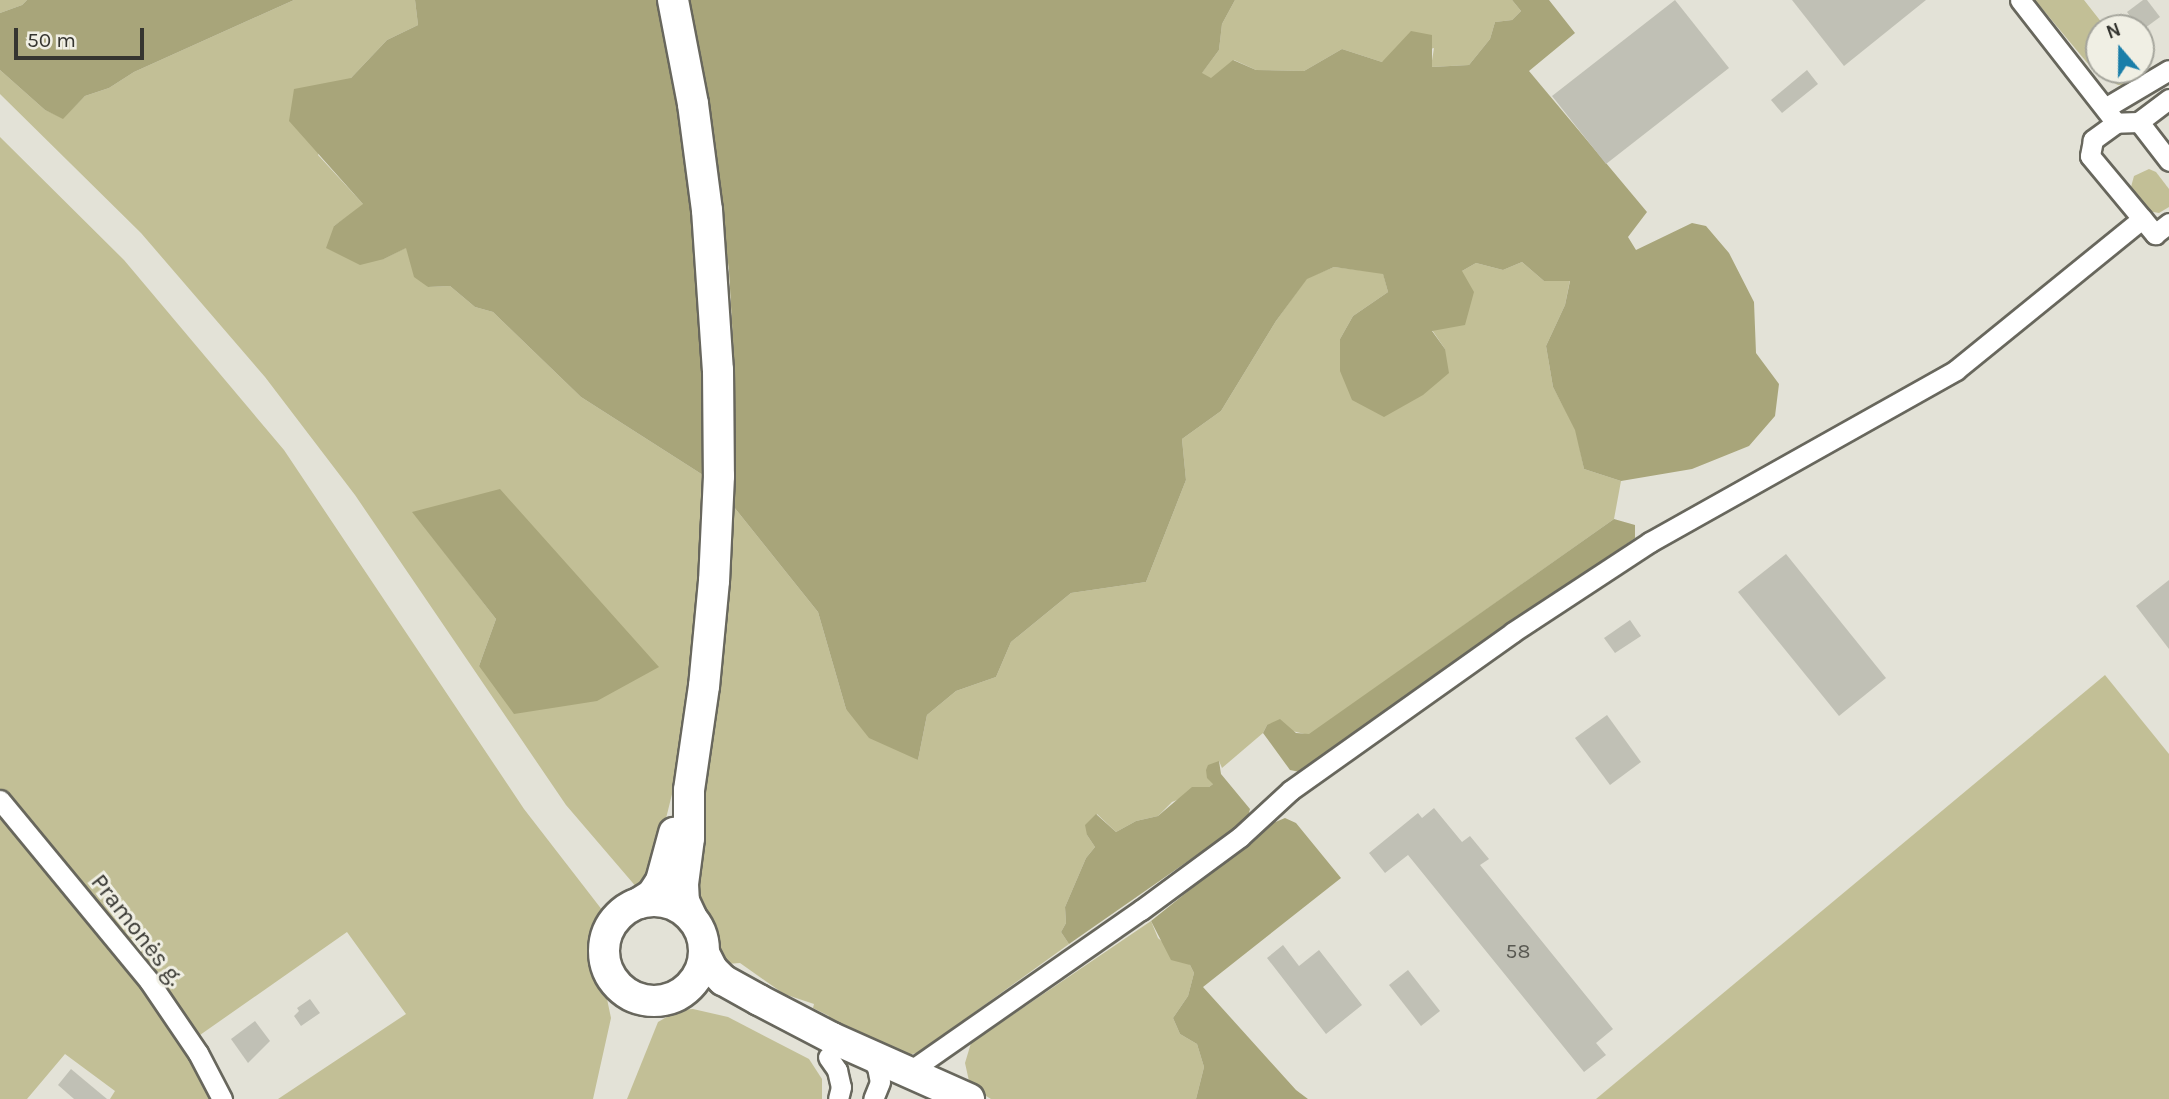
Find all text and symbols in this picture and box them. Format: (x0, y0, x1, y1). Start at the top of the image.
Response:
scale bar (18, 14, 147, 58)
north arrow (2085, 14, 2155, 84)
text: N (2103, 18, 2124, 44)
text: 50 m (27, 28, 76, 52)
street label: Pramonės g. (84, 868, 190, 992)
house number: 58 (1506, 938, 1530, 964)

